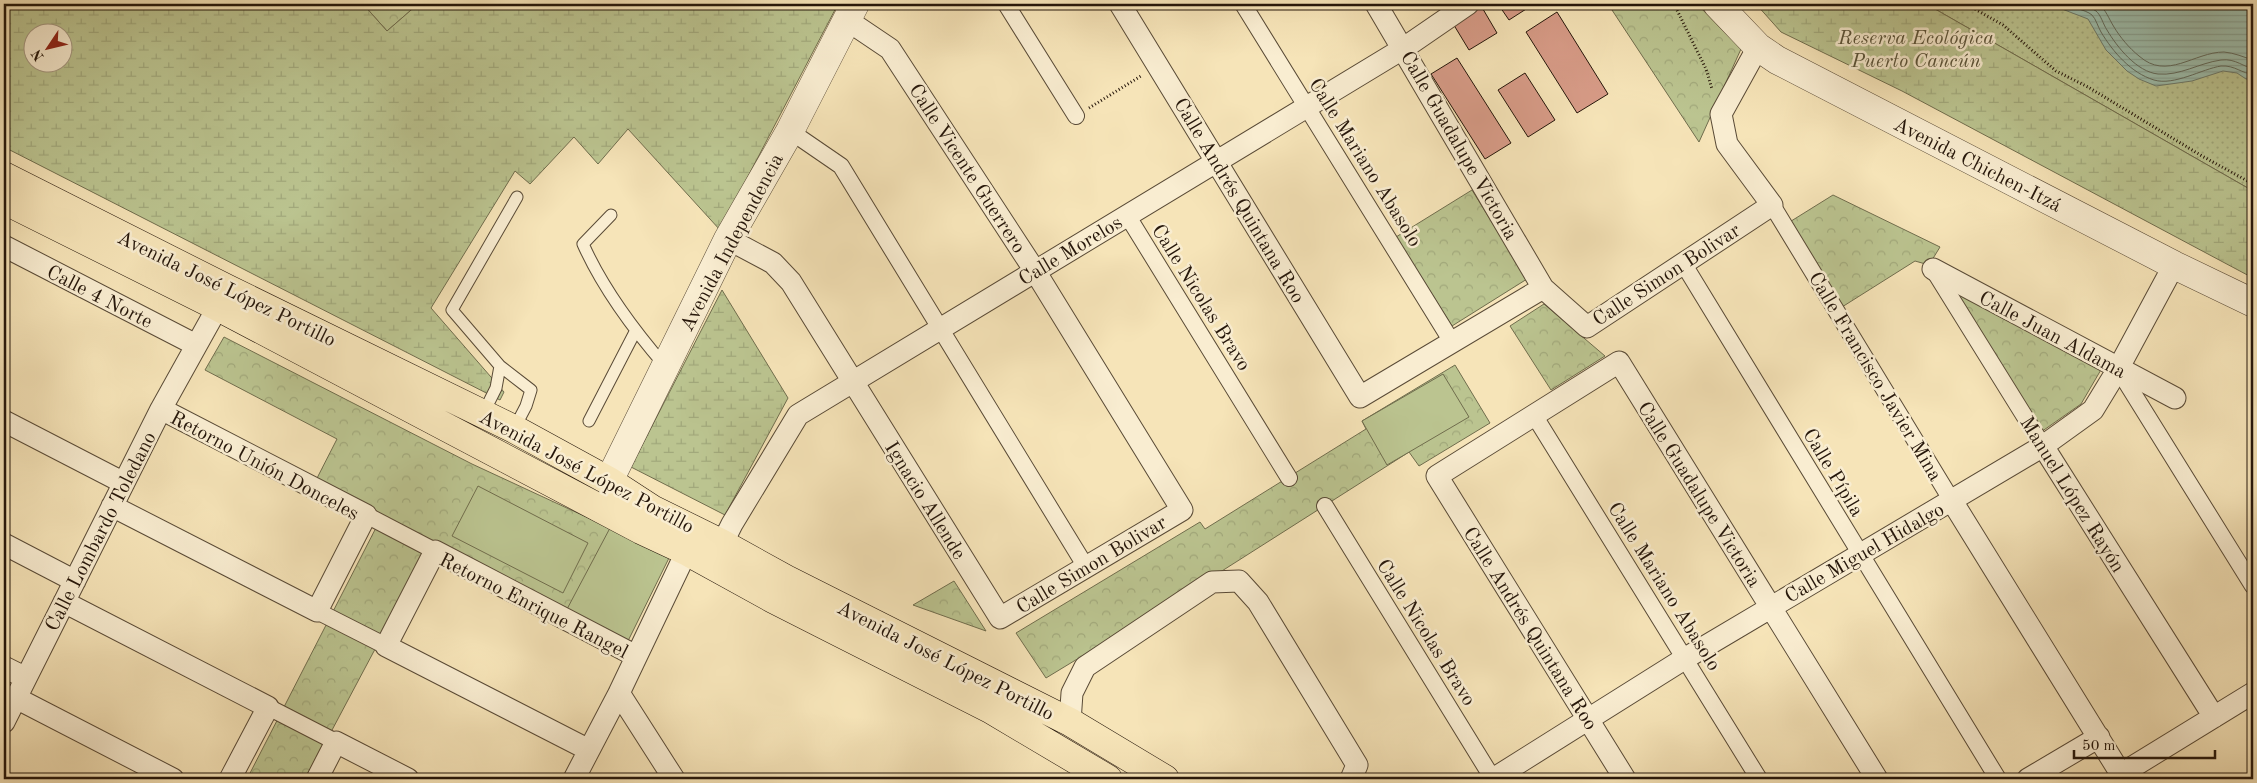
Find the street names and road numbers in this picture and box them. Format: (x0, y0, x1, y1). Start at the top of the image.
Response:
street label: Calle Guadalupe Victoria (1396, 48, 1521, 244)
street label: Calle Mariano Abasolo (1304, 75, 1424, 251)
street label: Calle Vicente Guerrero (904, 81, 1028, 257)
street label: Calle Andrés Quintana Roo (1169, 95, 1307, 307)
street label: Avenida Chichen-Itzá (1890, 115, 2064, 217)
street label: Avenida Independencia (677, 151, 788, 335)
street label: Calle Morelos (1016, 213, 1126, 290)
street label: Calle Nicolas Bravo (1147, 221, 1253, 375)
street label: Calle Simon Bolivar (1590, 221, 1744, 331)
street label: Avenida José López Portillo (114, 228, 338, 351)
street label: Calle 4 Norte (43, 263, 155, 333)
street label: Calle Francisco Javier Mina (1804, 269, 1945, 485)
street label: Calle Juan Aldama (1975, 289, 2129, 383)
street label: Calle Guadalupe Victoria (1633, 399, 1764, 591)
street label: Retorno Unión Donceles (166, 408, 362, 525)
street label: Avenida José López Portillo (475, 408, 697, 538)
street label: Manuel López Rayón (2015, 414, 2128, 577)
street label: Calle Pípila (1798, 425, 1866, 521)
street label: Calle Lombardo Toledano (43, 429, 161, 635)
street label: Ignacio Allende (880, 439, 968, 563)
street label: Calle Mariano Abasolo (1603, 499, 1723, 675)
street label: Calle Miguel Hidalgo (1782, 500, 1948, 607)
street label: Calle Simon Bolivar (1013, 513, 1171, 618)
street label: Calle Andrés Quintana Roo (1458, 524, 1600, 734)
street label: Retorno Enrique Rangel (435, 550, 631, 663)
street label: Calle Nicolas Bravo (1372, 556, 1478, 710)
street label: Avenida José López Portillo (834, 598, 1057, 725)

